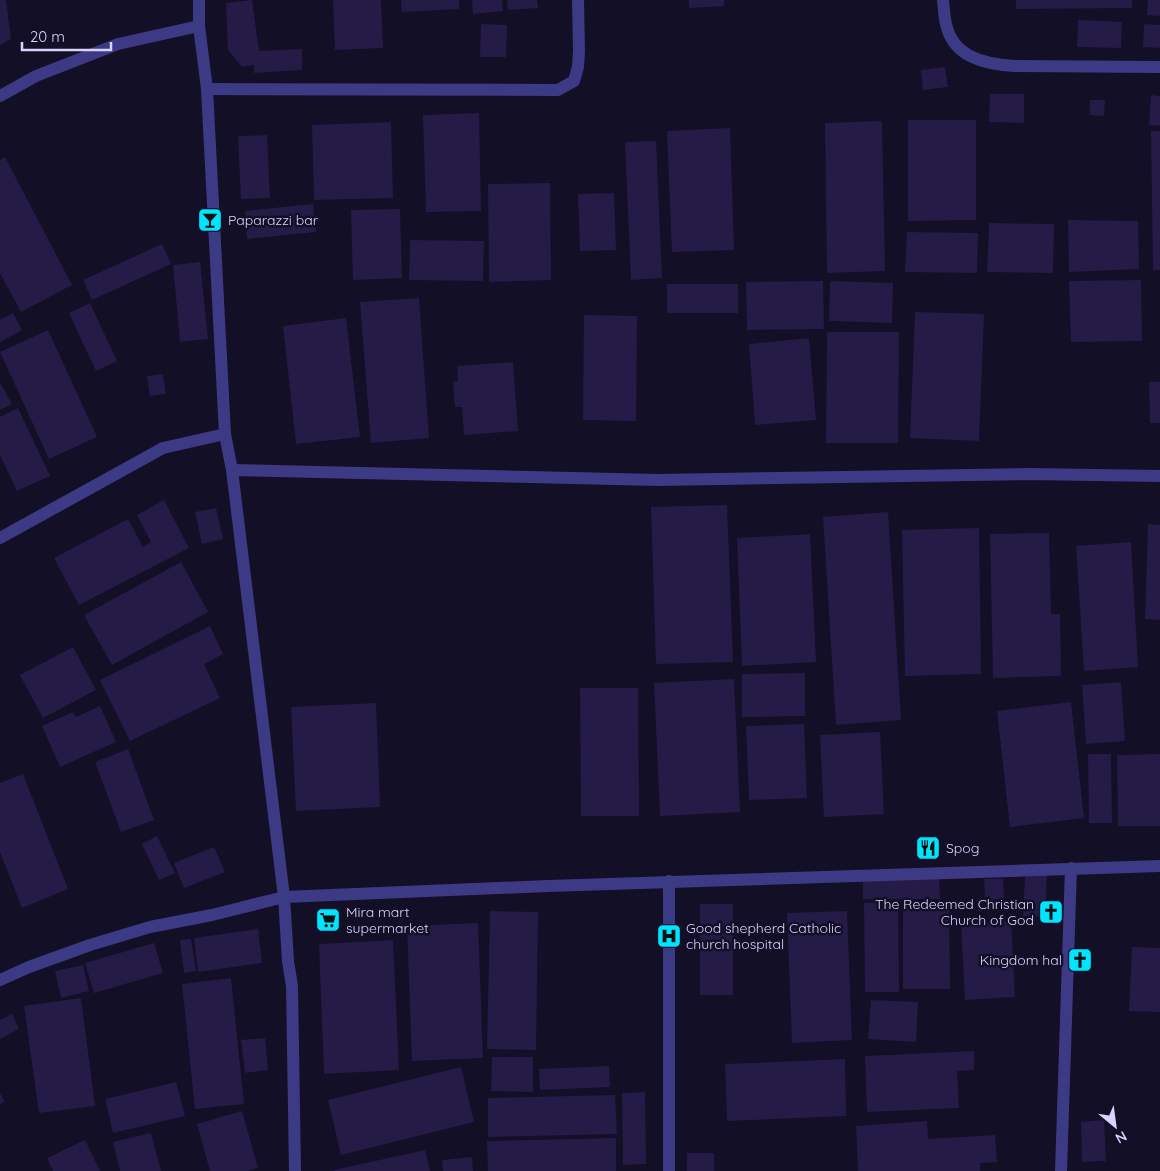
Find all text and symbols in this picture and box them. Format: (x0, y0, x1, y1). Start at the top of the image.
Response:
scale bar (22, 20, 111, 52)
text: 20 m (30, 27, 65, 46)
bar icon: Paparazzi bar (197, 207, 223, 233)
place label: Paparazzi bar (228, 211, 319, 229)
restaurant icon: Spog (915, 835, 941, 861)
place label: Spog (946, 839, 980, 857)
place label: The Redeemed Christian Church of God (875, 895, 1034, 929)
church icon: The Redeemed Christian Church of God (1038, 899, 1064, 925)
place label: Mira mart supermarket (346, 903, 429, 937)
supermarket icon: Mira mart supermarket (315, 907, 341, 933)
place label: Good shepherd Catholic church hospital (686, 919, 841, 953)
hospital icon: Good shepherd Catholic church hospital (656, 923, 682, 949)
church icon: Kingdom hal (1067, 947, 1093, 973)
place label: Kingdom hal (980, 951, 1062, 969)
north arrow (1090, 1101, 1140, 1151)
text: N (1112, 1127, 1130, 1148)

